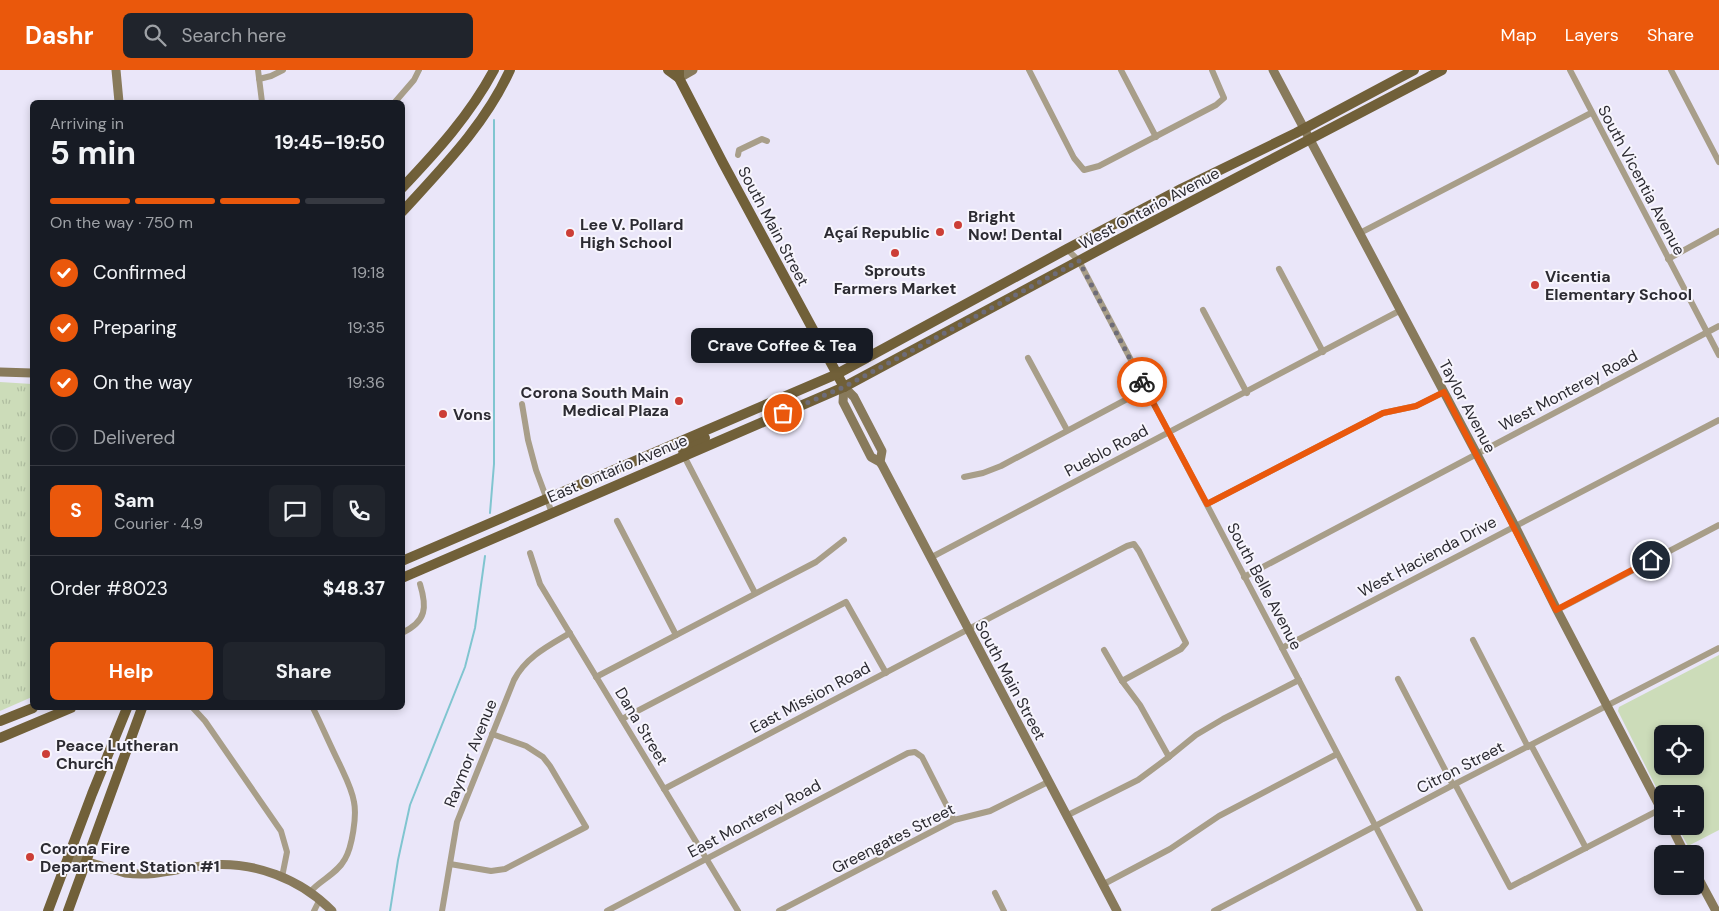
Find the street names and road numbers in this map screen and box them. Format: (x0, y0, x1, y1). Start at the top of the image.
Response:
street label: South Vicentia Avenue (1593, 102, 1690, 259)
street label: West Ontario Avenue (1075, 162, 1223, 254)
street label: South Main Street (733, 163, 814, 290)
street label: West Monterey Road (1495, 345, 1641, 436)
street label: Taylor Avenue (1434, 356, 1501, 457)
street label: Pueblo Road (1061, 420, 1152, 481)
street label: East Ontario Avenue (544, 429, 691, 508)
street label: West Hacienda Drive (1354, 511, 1500, 602)
street label: South Belle Avenue (1222, 519, 1307, 654)
street label: South Main Street (970, 617, 1051, 744)
street label: East Mission Road (746, 657, 874, 738)
street label: Dana Street (610, 683, 673, 769)
street label: Raymor Avenue (439, 696, 502, 810)
street label: Citron Street (1413, 736, 1508, 798)
street label: East Monterey Road (684, 774, 825, 862)
street label: Greengates Street (828, 798, 958, 879)

